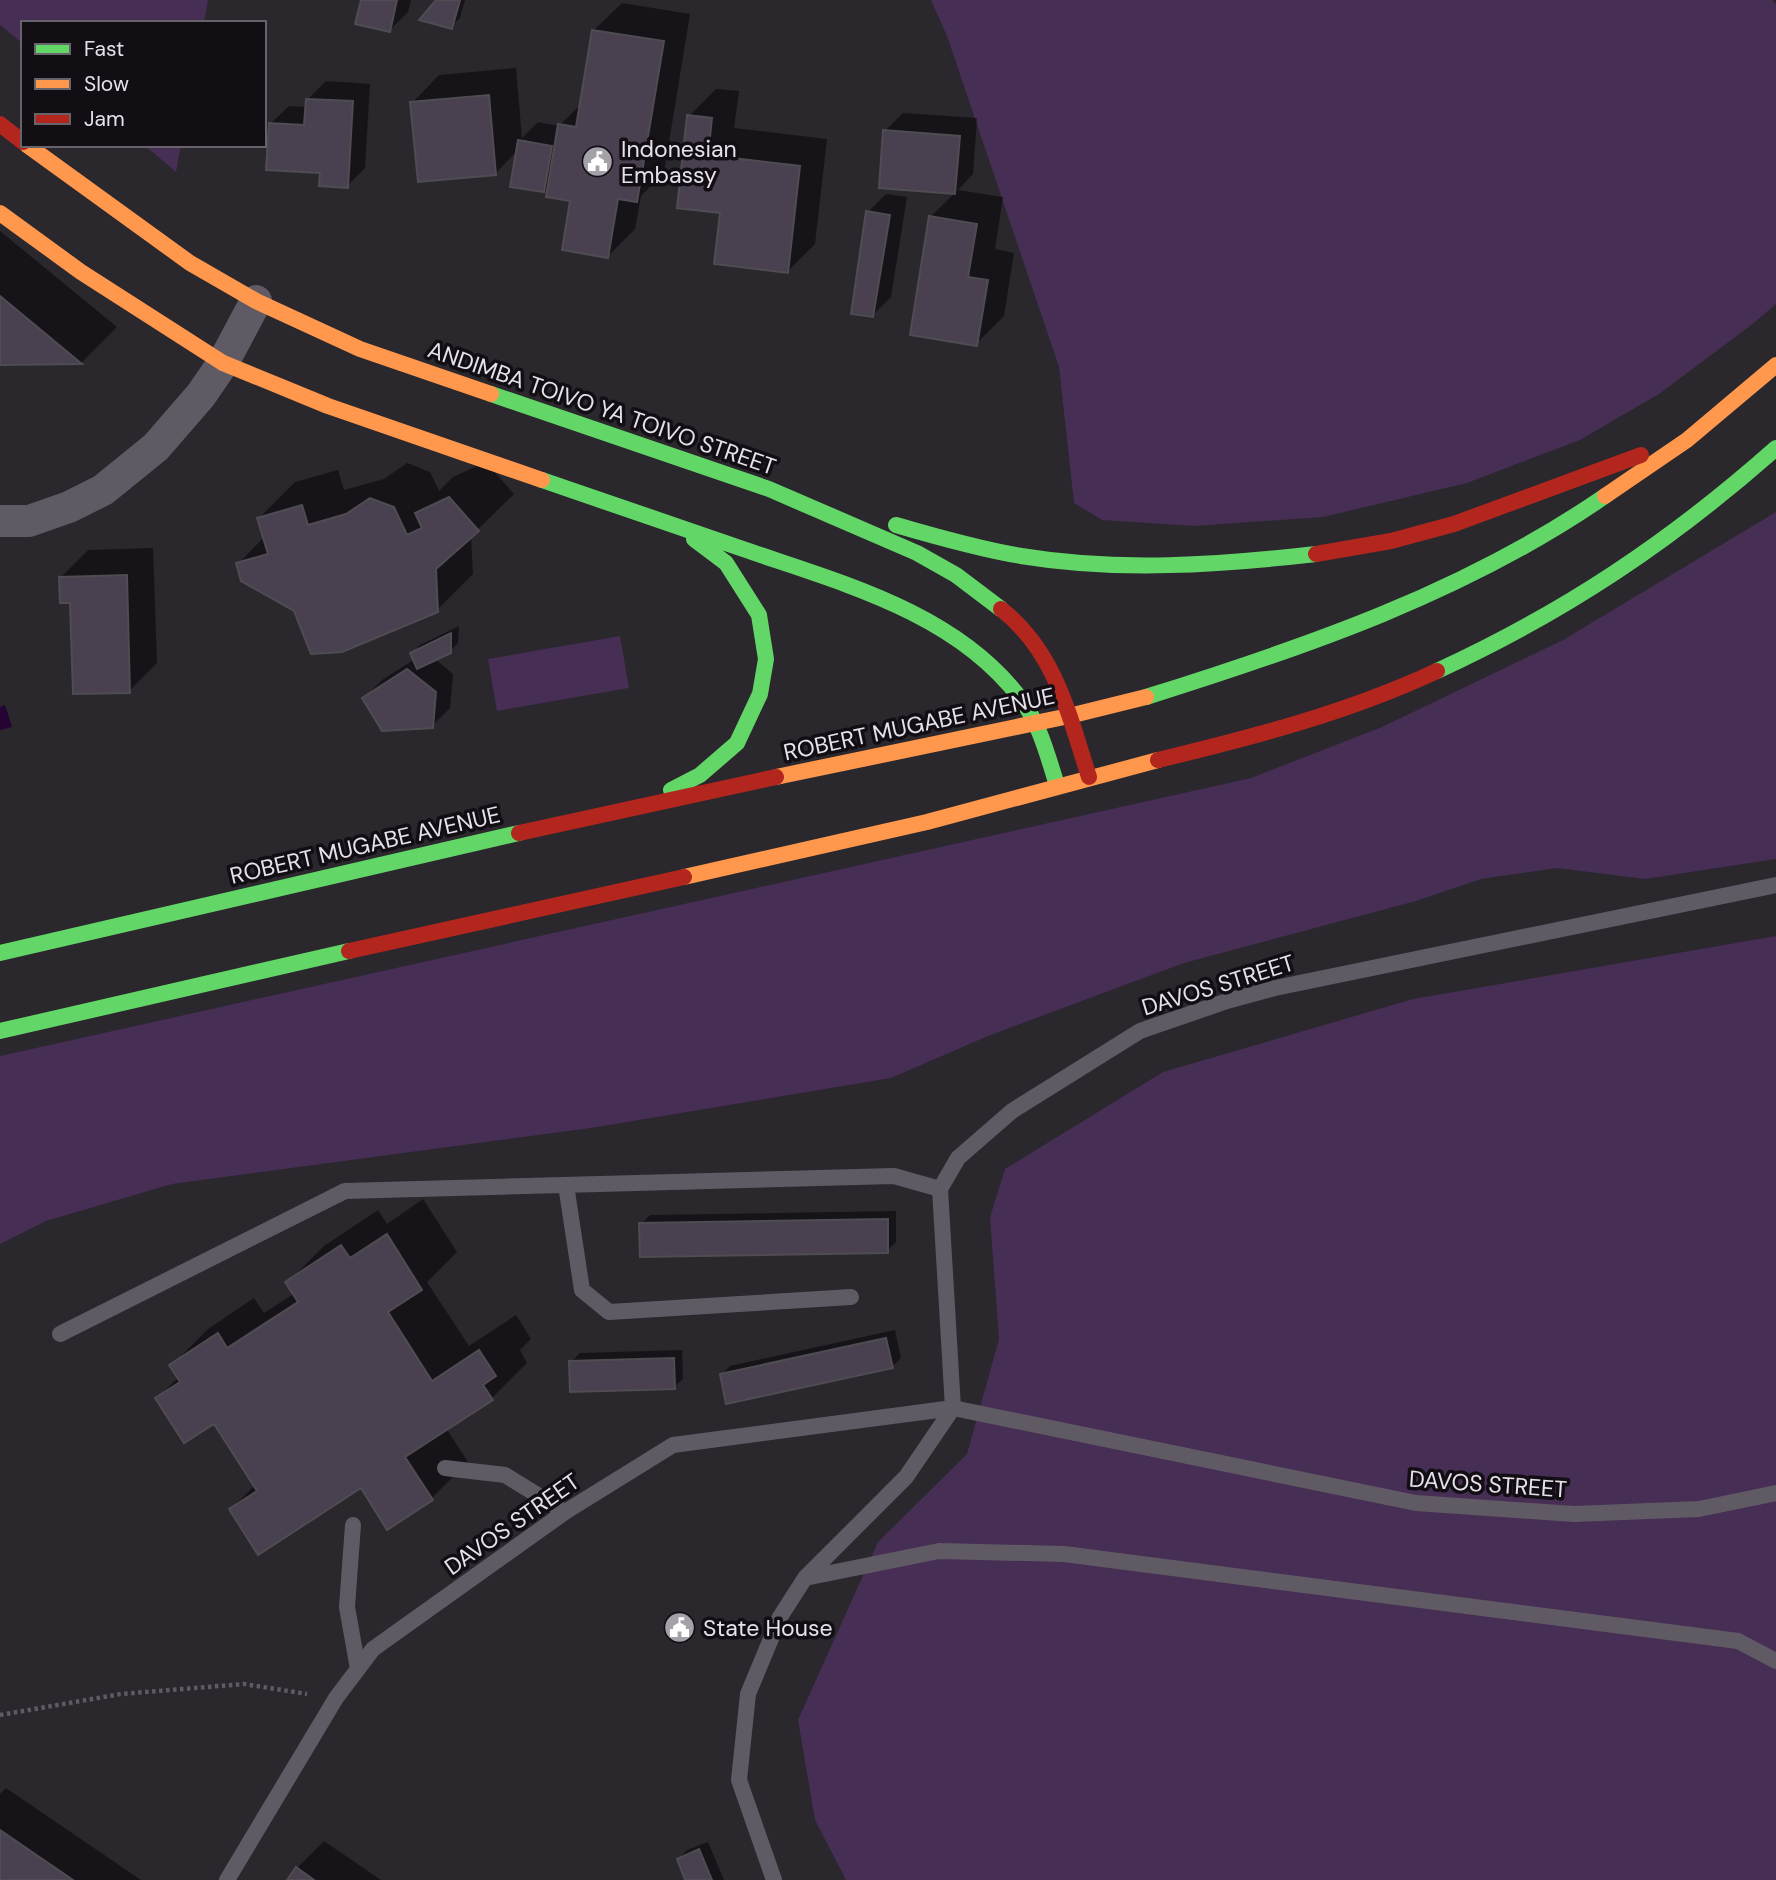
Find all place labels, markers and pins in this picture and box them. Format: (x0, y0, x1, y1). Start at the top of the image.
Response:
place label: Indonesian Embassy (621, 134, 737, 190)
public building icon: Indonesian Embassy (581, 145, 615, 179)
public building icon: State House (663, 1611, 697, 1645)
place label: State House (703, 1613, 833, 1643)

